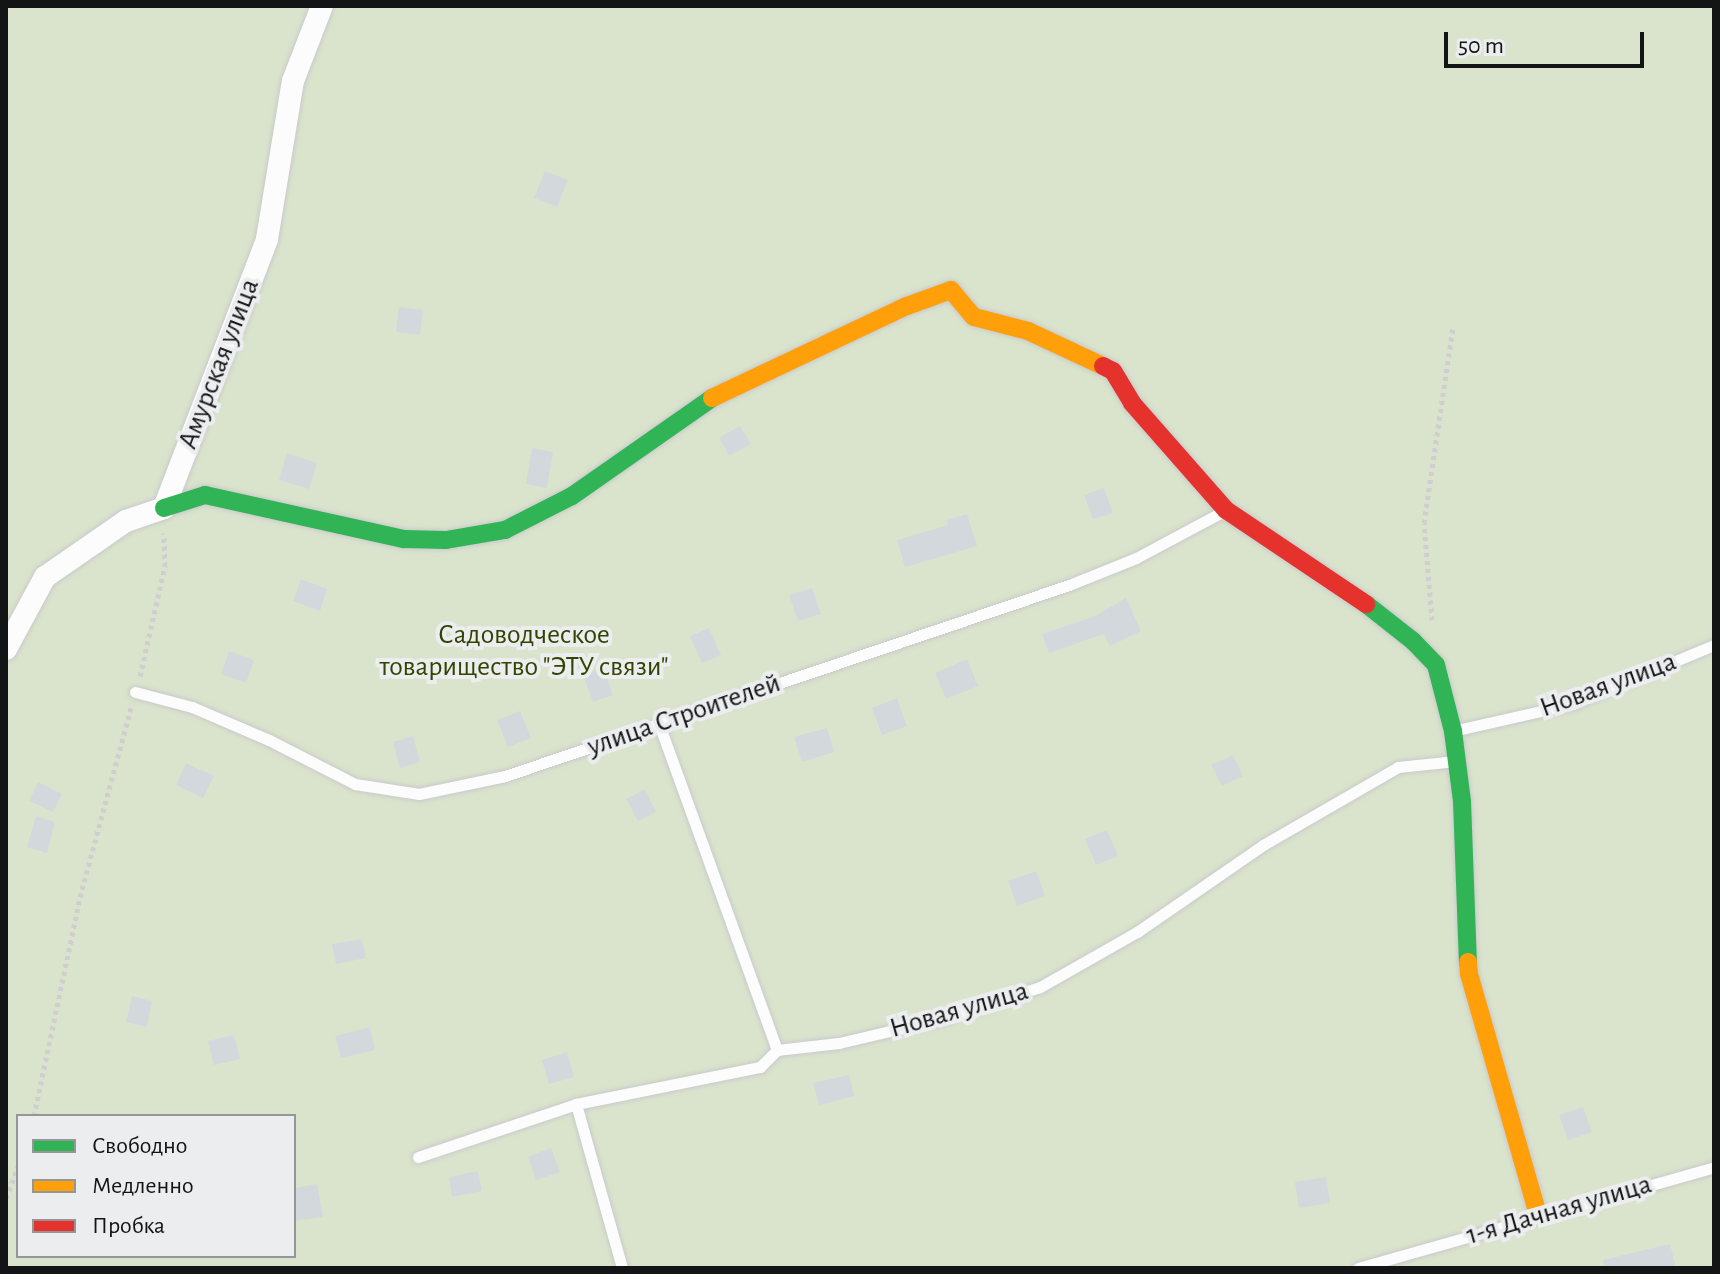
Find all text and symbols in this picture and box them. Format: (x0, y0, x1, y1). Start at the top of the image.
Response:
scale bar (1448, 16, 1648, 66)
text: 50 m (1458, 34, 1504, 58)
street label: Амурская улица (171, 274, 267, 454)
park label: Садоводческое товарищество "ЭТУ связи" (379, 618, 669, 684)
street label: Новая улица (1535, 645, 1681, 725)
street label: улица Строителей (583, 666, 785, 764)
street label: Новая улица (886, 974, 1032, 1046)
legend (16, 1114, 296, 1258)
text: Свободно (92, 1134, 187, 1158)
street label: 1-я Дачная улица (1463, 1168, 1655, 1252)
text: Медленно (92, 1174, 194, 1198)
text: Пробка (92, 1214, 165, 1238)

